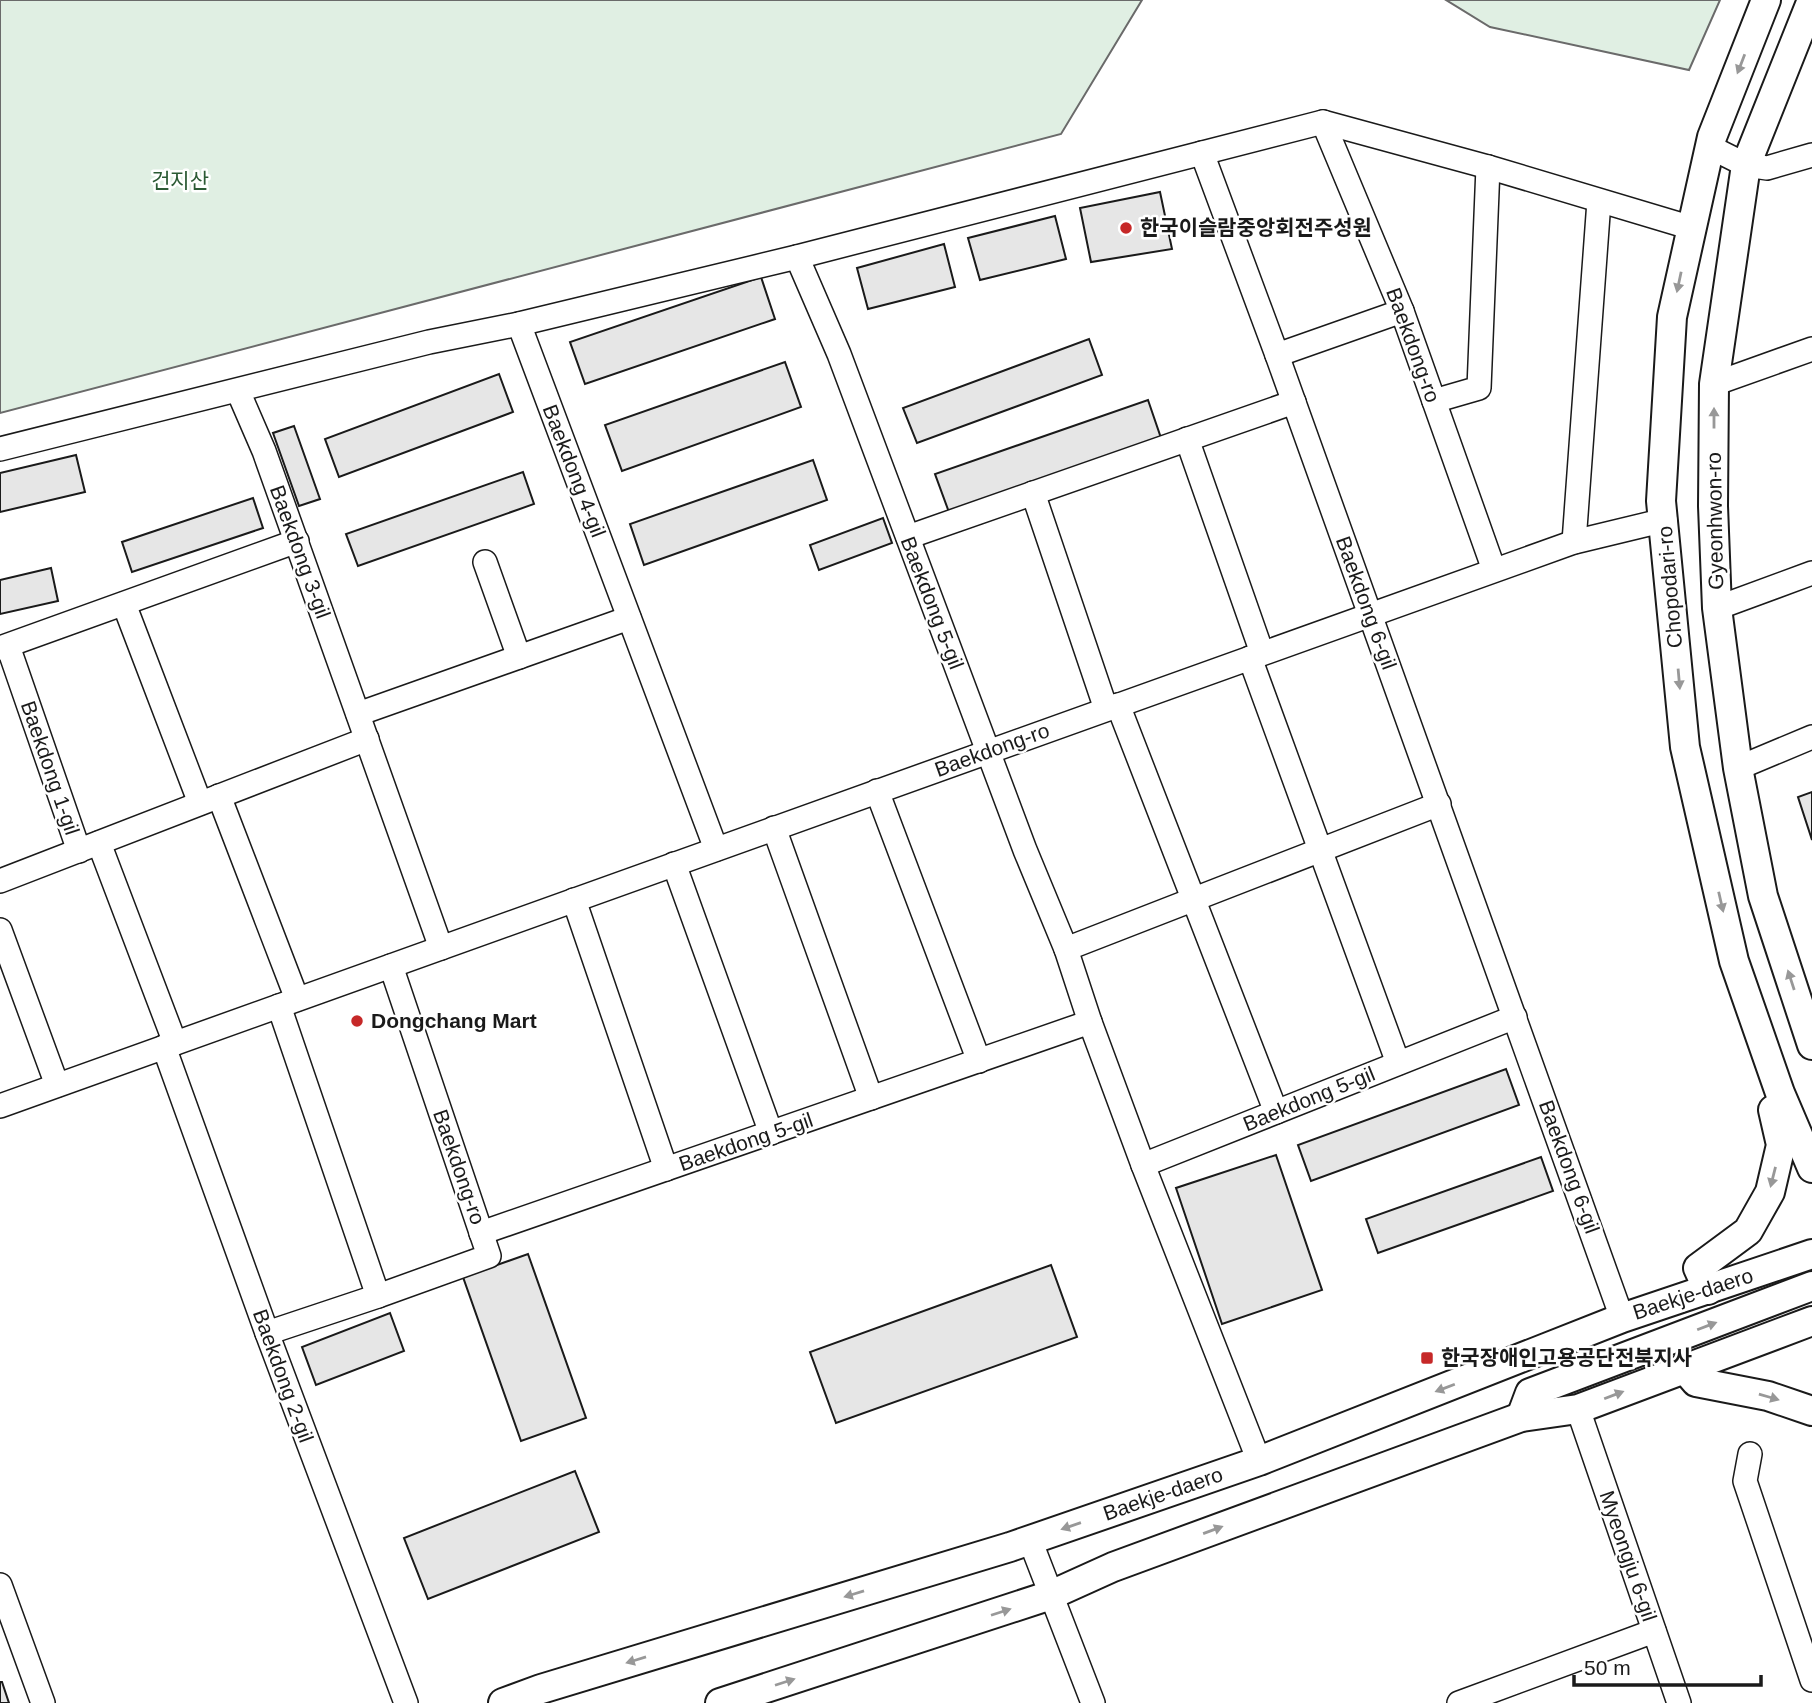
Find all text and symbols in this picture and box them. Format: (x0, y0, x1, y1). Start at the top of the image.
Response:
one-way arrow (1735, 53, 1746, 74)
park label: 건지산 (151, 169, 209, 192)
place label: 한국이슬람중앙회전주성원 (1140, 216, 1372, 239)
marker: 한국이슬람중앙회전주성원 (1118, 220, 1134, 236)
one-way arrow (1674, 271, 1685, 293)
street label: Baekdong-ro (1382, 284, 1445, 405)
street label: Baekdong 4-gil (539, 401, 610, 540)
one-way arrow (1708, 407, 1720, 429)
street label: Gyeonhwon-ro (1702, 452, 1727, 590)
street label: Baekdong 3-gil (266, 482, 335, 622)
street label: Chopodari-ro (1653, 525, 1686, 649)
street label: Baekdong 5-gil (897, 533, 968, 672)
street label: Baekdong 6-gil (1332, 533, 1401, 673)
one-way arrow (1674, 668, 1685, 690)
street label: Baekdong 1-gil (17, 698, 84, 838)
street label: Baekdong-ro (931, 718, 1052, 781)
one-way arrow (1715, 891, 1726, 913)
one-way arrow (1785, 970, 1795, 991)
place label: Dongchang Mart (371, 1009, 537, 1032)
marker: Dongchang Mart (349, 1013, 365, 1029)
street label: Baekdong 5-gil (1240, 1062, 1378, 1135)
street label: Baekdong 6-gil (1535, 1097, 1604, 1237)
street label: Baekdong-ro (429, 1106, 490, 1227)
street label: Baekdong 5-gil (676, 1108, 816, 1175)
one-way arrow (1768, 1166, 1779, 1188)
street label: Baekje-daero (1630, 1263, 1756, 1324)
street label: Baekdong 2-gil (249, 1306, 318, 1446)
one-way arrow (1697, 1320, 1718, 1331)
place label: 한국장애인고용공단전북지사 (1441, 1346, 1692, 1369)
marker: 한국장애인고용공단전북지사 (1419, 1350, 1435, 1366)
one-way arrow (1435, 1383, 1456, 1394)
one-way arrow (1603, 1389, 1624, 1400)
one-way arrow (1758, 1392, 1780, 1403)
street label: Baekje-daero (1100, 1462, 1226, 1525)
street label: Myeongju 6-gil (1595, 1488, 1662, 1624)
one-way arrow (1060, 1521, 1081, 1532)
one-way arrow (1203, 1524, 1224, 1535)
one-way arrow (843, 1590, 864, 1600)
one-way arrow (991, 1606, 1012, 1617)
scale bar (1574, 1644, 1761, 1688)
one-way arrow (626, 1656, 647, 1666)
text: 50 m (1584, 1656, 1631, 1679)
one-way arrow (775, 1676, 796, 1687)

